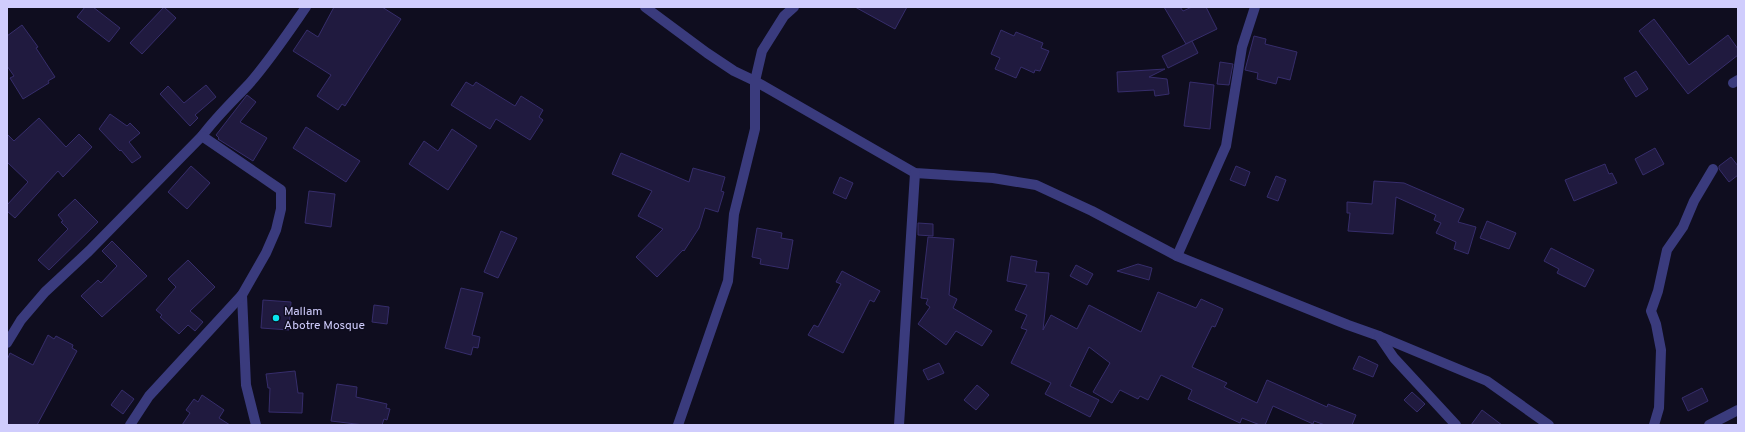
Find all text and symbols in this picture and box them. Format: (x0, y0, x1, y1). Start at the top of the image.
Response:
place label: Mallam Abotre Mosque (284, 304, 365, 334)
marker: Mallam Abotre Mosque (271, 313, 281, 323)

